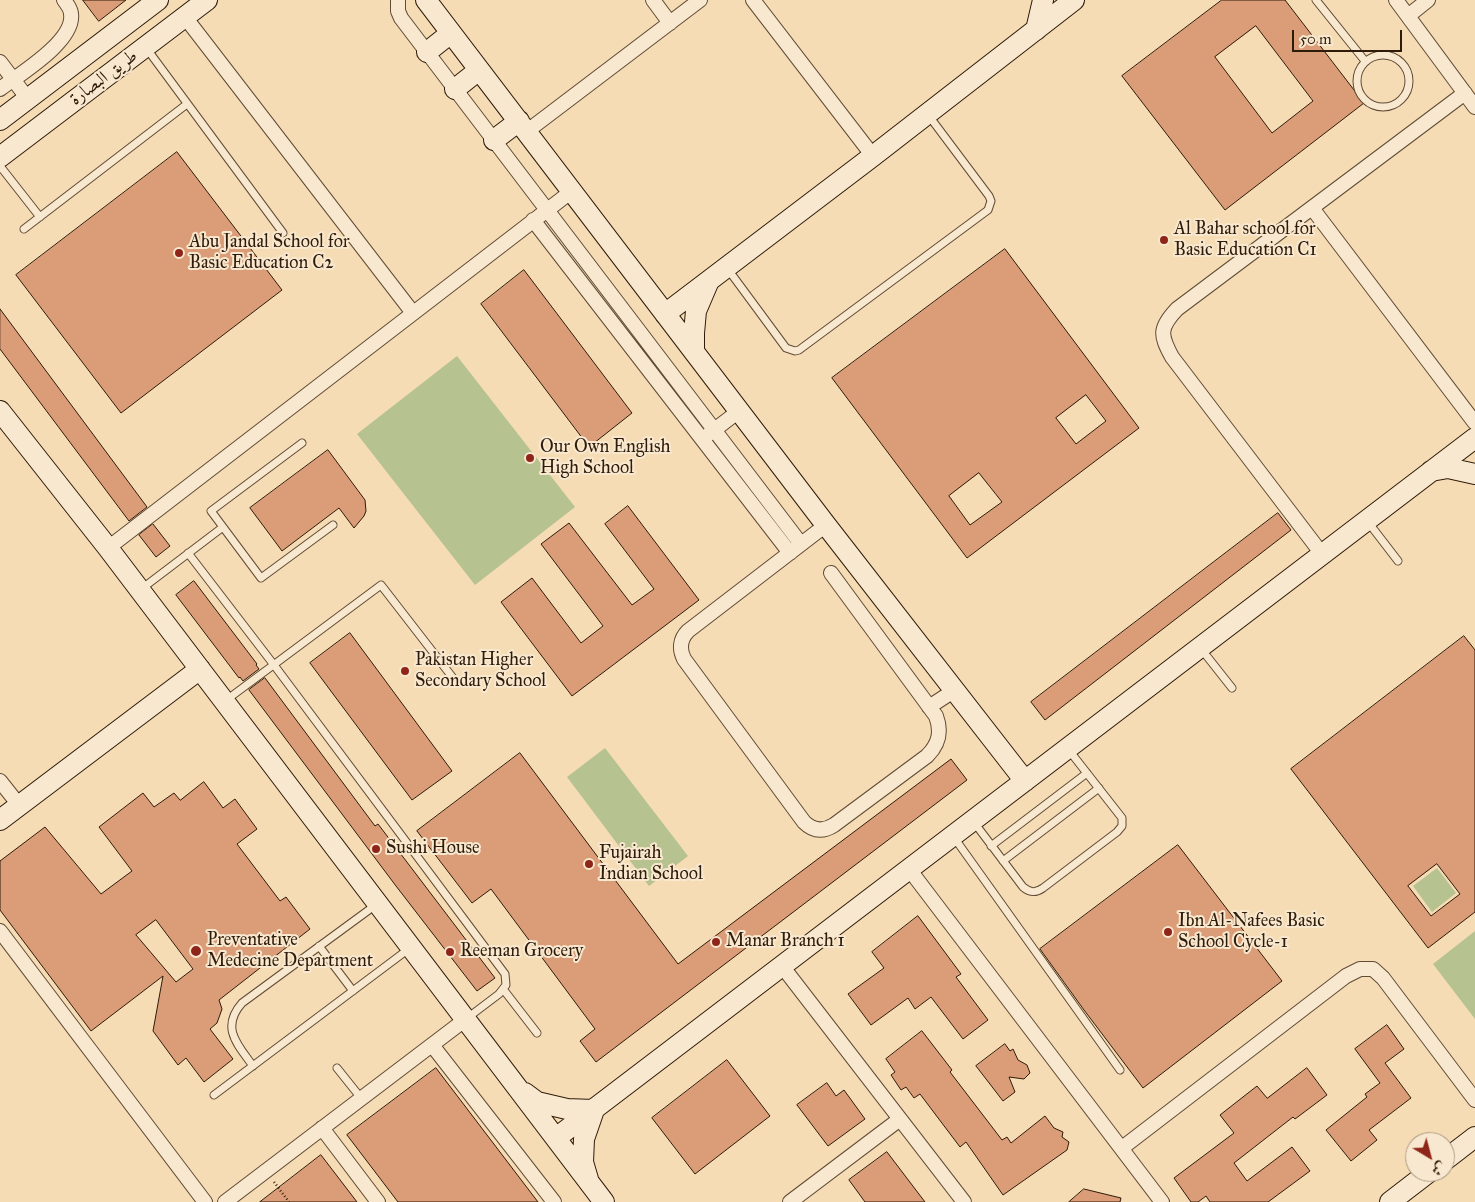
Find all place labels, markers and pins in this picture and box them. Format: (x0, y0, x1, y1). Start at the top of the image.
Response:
place label: Al Bahar school for Basic Education C1 (1174, 219, 1317, 262)
place label: Abu Jandal School for Basic Education C2 (189, 232, 350, 274)
marker: Al Bahar school for Basic Education C1 (1158, 234, 1170, 246)
marker: Abu Jandal School for Basic Education C2 (173, 247, 185, 259)
place label: Our Own English High School (540, 437, 670, 479)
marker: Our Own English High School (524, 452, 536, 464)
place label: Pakistan Higher Secondary School (415, 650, 546, 692)
marker: Pakistan Higher Secondary School (399, 665, 411, 677)
place label: Sushi House (386, 838, 480, 860)
marker: Sushi House (370, 843, 382, 855)
place label: Fujairah Indian School (599, 843, 703, 886)
marker: Fujairah Indian School (583, 858, 595, 870)
place label: Ibn Al-Nafees Basic School Cycle-1 (1178, 911, 1325, 954)
marker: Ibn Al-Nafees Basic School Cycle-1 (1162, 926, 1174, 938)
place label: Preventative Medecine Department (207, 930, 373, 972)
place label: Manar Branch 1 (726, 931, 845, 953)
marker: Manar Branch 1 (710, 936, 722, 948)
place label: Reeman Grocery (460, 941, 583, 963)
marker: Preventative Medecine Department (189, 944, 203, 958)
marker: Reeman Grocery (444, 946, 456, 958)

